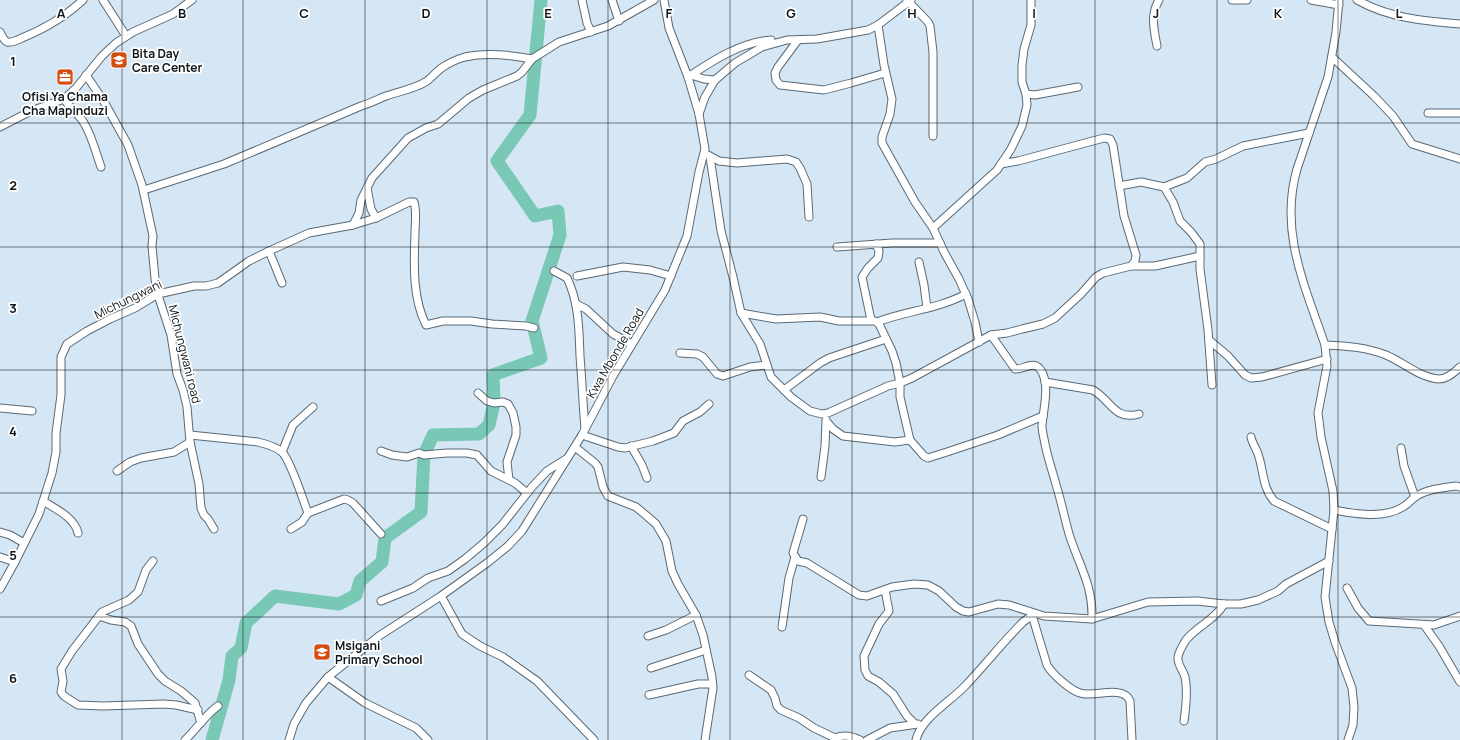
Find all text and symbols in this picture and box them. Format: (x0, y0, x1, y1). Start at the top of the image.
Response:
text: A (57, 4, 66, 22)
text: B (178, 4, 186, 22)
text: C (299, 4, 309, 22)
text: D (421, 4, 431, 22)
text: E (544, 4, 552, 22)
text: F (666, 4, 673, 22)
text: G (786, 4, 796, 22)
text: H (907, 4, 917, 22)
text: I (1032, 4, 1036, 22)
text: J (1153, 4, 1159, 22)
text: K (1274, 4, 1283, 22)
text: L (1396, 4, 1403, 22)
place label: Bita Day Care Center (132, 45, 203, 76)
school or university icon: Bita Day Care Center (109, 50, 129, 70)
text: 1 (10, 52, 16, 70)
office icon: Ofisi Ya Chama Cha Mapinduzi (55, 67, 75, 87)
place label: Ofisi Ya Chama Cha Mapinduzi (22, 88, 108, 119)
text: 2 (9, 176, 17, 194)
street label: Michungwani (91, 275, 165, 323)
text: 3 (9, 299, 17, 317)
street label: Michungwani road (165, 303, 205, 405)
street label: Kwa Mbonde Road (582, 305, 648, 401)
text: 4 (9, 422, 17, 440)
text: 5 (9, 546, 17, 564)
place label: Msigani Primary School (335, 637, 423, 668)
school or university icon: Msigani Primary School (312, 642, 332, 662)
text: 6 (9, 669, 17, 687)

